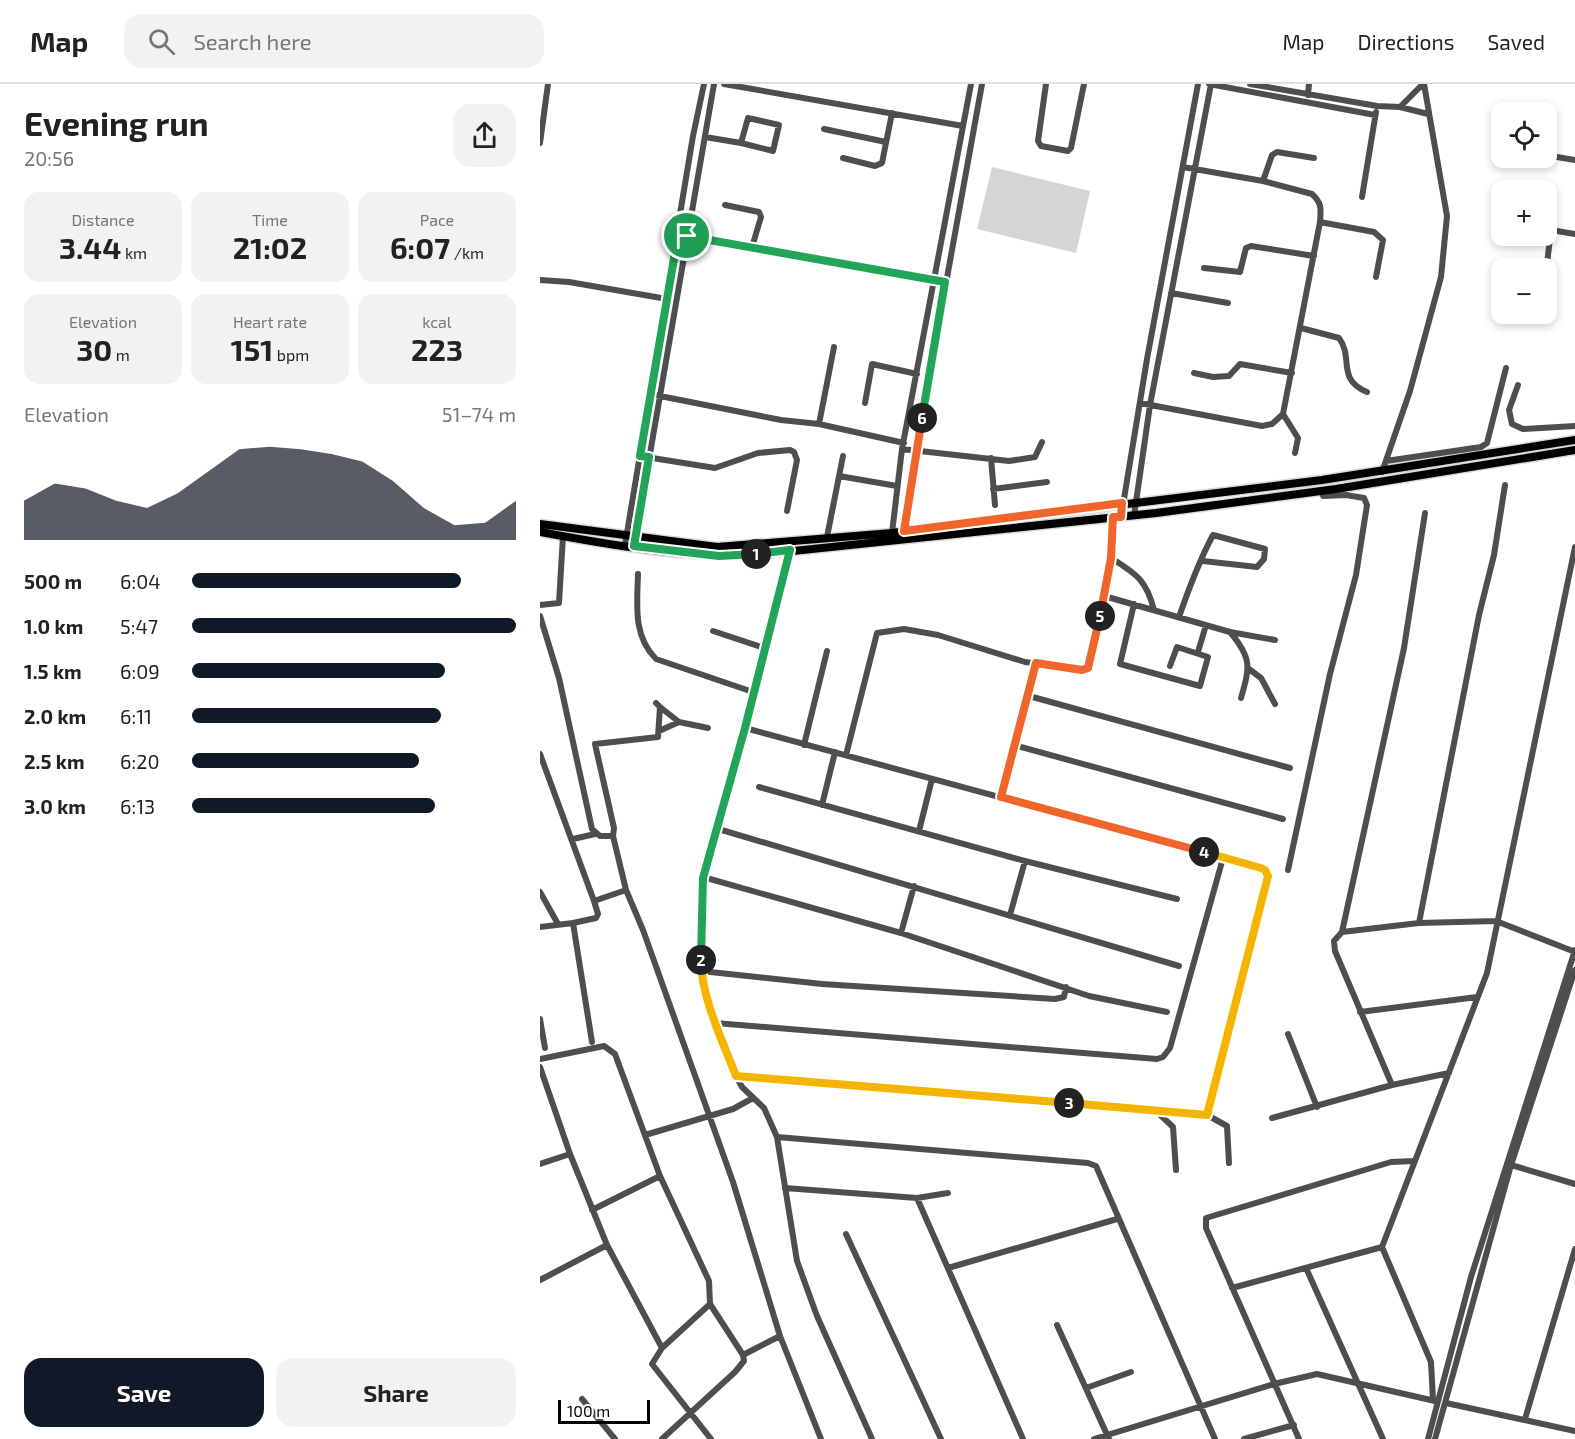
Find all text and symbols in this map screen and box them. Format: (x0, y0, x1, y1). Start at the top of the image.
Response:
search box (124, 14, 544, 68)
text: Map (30, 24, 88, 58)
icon: search (145, 25, 178, 58)
text: Search here (193, 28, 312, 54)
text: Map (1282, 29, 1325, 54)
text: Directions (1358, 29, 1454, 54)
text: Saved (1487, 29, 1545, 54)
map controls (1491, 102, 1557, 324)
button: locate (1491, 102, 1557, 168)
text: Evening run (24, 103, 209, 143)
button: share (453, 104, 516, 167)
text: 20:56 (24, 146, 74, 170)
button: + (1491, 180, 1557, 246)
text: Distance (71, 210, 135, 229)
text: Time (252, 210, 288, 229)
text: Pace (420, 210, 454, 229)
pin (661, 210, 712, 261)
icon: arrive (670, 219, 703, 252)
text: 3.44 (59, 229, 121, 265)
text: 21:02 (233, 229, 307, 265)
text: 6:07 (390, 229, 450, 265)
text: km (121, 243, 147, 262)
text: /km (450, 243, 484, 262)
button: − (1491, 258, 1557, 324)
text: Elevation (69, 312, 137, 331)
text: Heart rate (233, 312, 307, 331)
text: kcal (422, 312, 452, 331)
text: 30 (76, 331, 112, 367)
text: 151 (231, 331, 273, 367)
text: 223 (411, 331, 463, 367)
text: m (112, 345, 130, 364)
text: bpm (273, 345, 309, 364)
text: Elevation (24, 402, 109, 426)
text: 51–74 m (442, 402, 516, 426)
pin: 6 (907, 403, 937, 433)
text: 6 (917, 408, 927, 427)
pin: 1 (741, 539, 771, 569)
text: 1 (753, 544, 759, 563)
text: 500 m (24, 569, 82, 593)
text: 6:04 (120, 569, 161, 593)
pin: 5 (1085, 601, 1115, 631)
text: 5 (1096, 606, 1104, 625)
text: 1.0 km (24, 614, 83, 638)
text: 5:47 (120, 614, 158, 638)
text: 1.5 km (24, 659, 82, 683)
text: 6:09 (120, 659, 160, 683)
text: 2.0 km (24, 704, 86, 728)
text: 6:11 (120, 704, 152, 728)
text: 2.5 km (24, 749, 85, 773)
text: 6:20 (120, 749, 159, 773)
text: 3.0 km (24, 794, 86, 818)
text: 6:13 (120, 794, 155, 818)
pin: 4 (1189, 837, 1219, 867)
text: 4 (1199, 842, 1209, 861)
pin: 2 (686, 945, 716, 975)
text: 2 (696, 950, 706, 969)
pin: 3 (1054, 1088, 1084, 1118)
text: 3 (1064, 1093, 1074, 1112)
button: Save (24, 1358, 264, 1427)
button: Share (276, 1358, 516, 1427)
scale bar (558, 1397, 650, 1424)
text: 100 m (567, 1401, 610, 1420)

